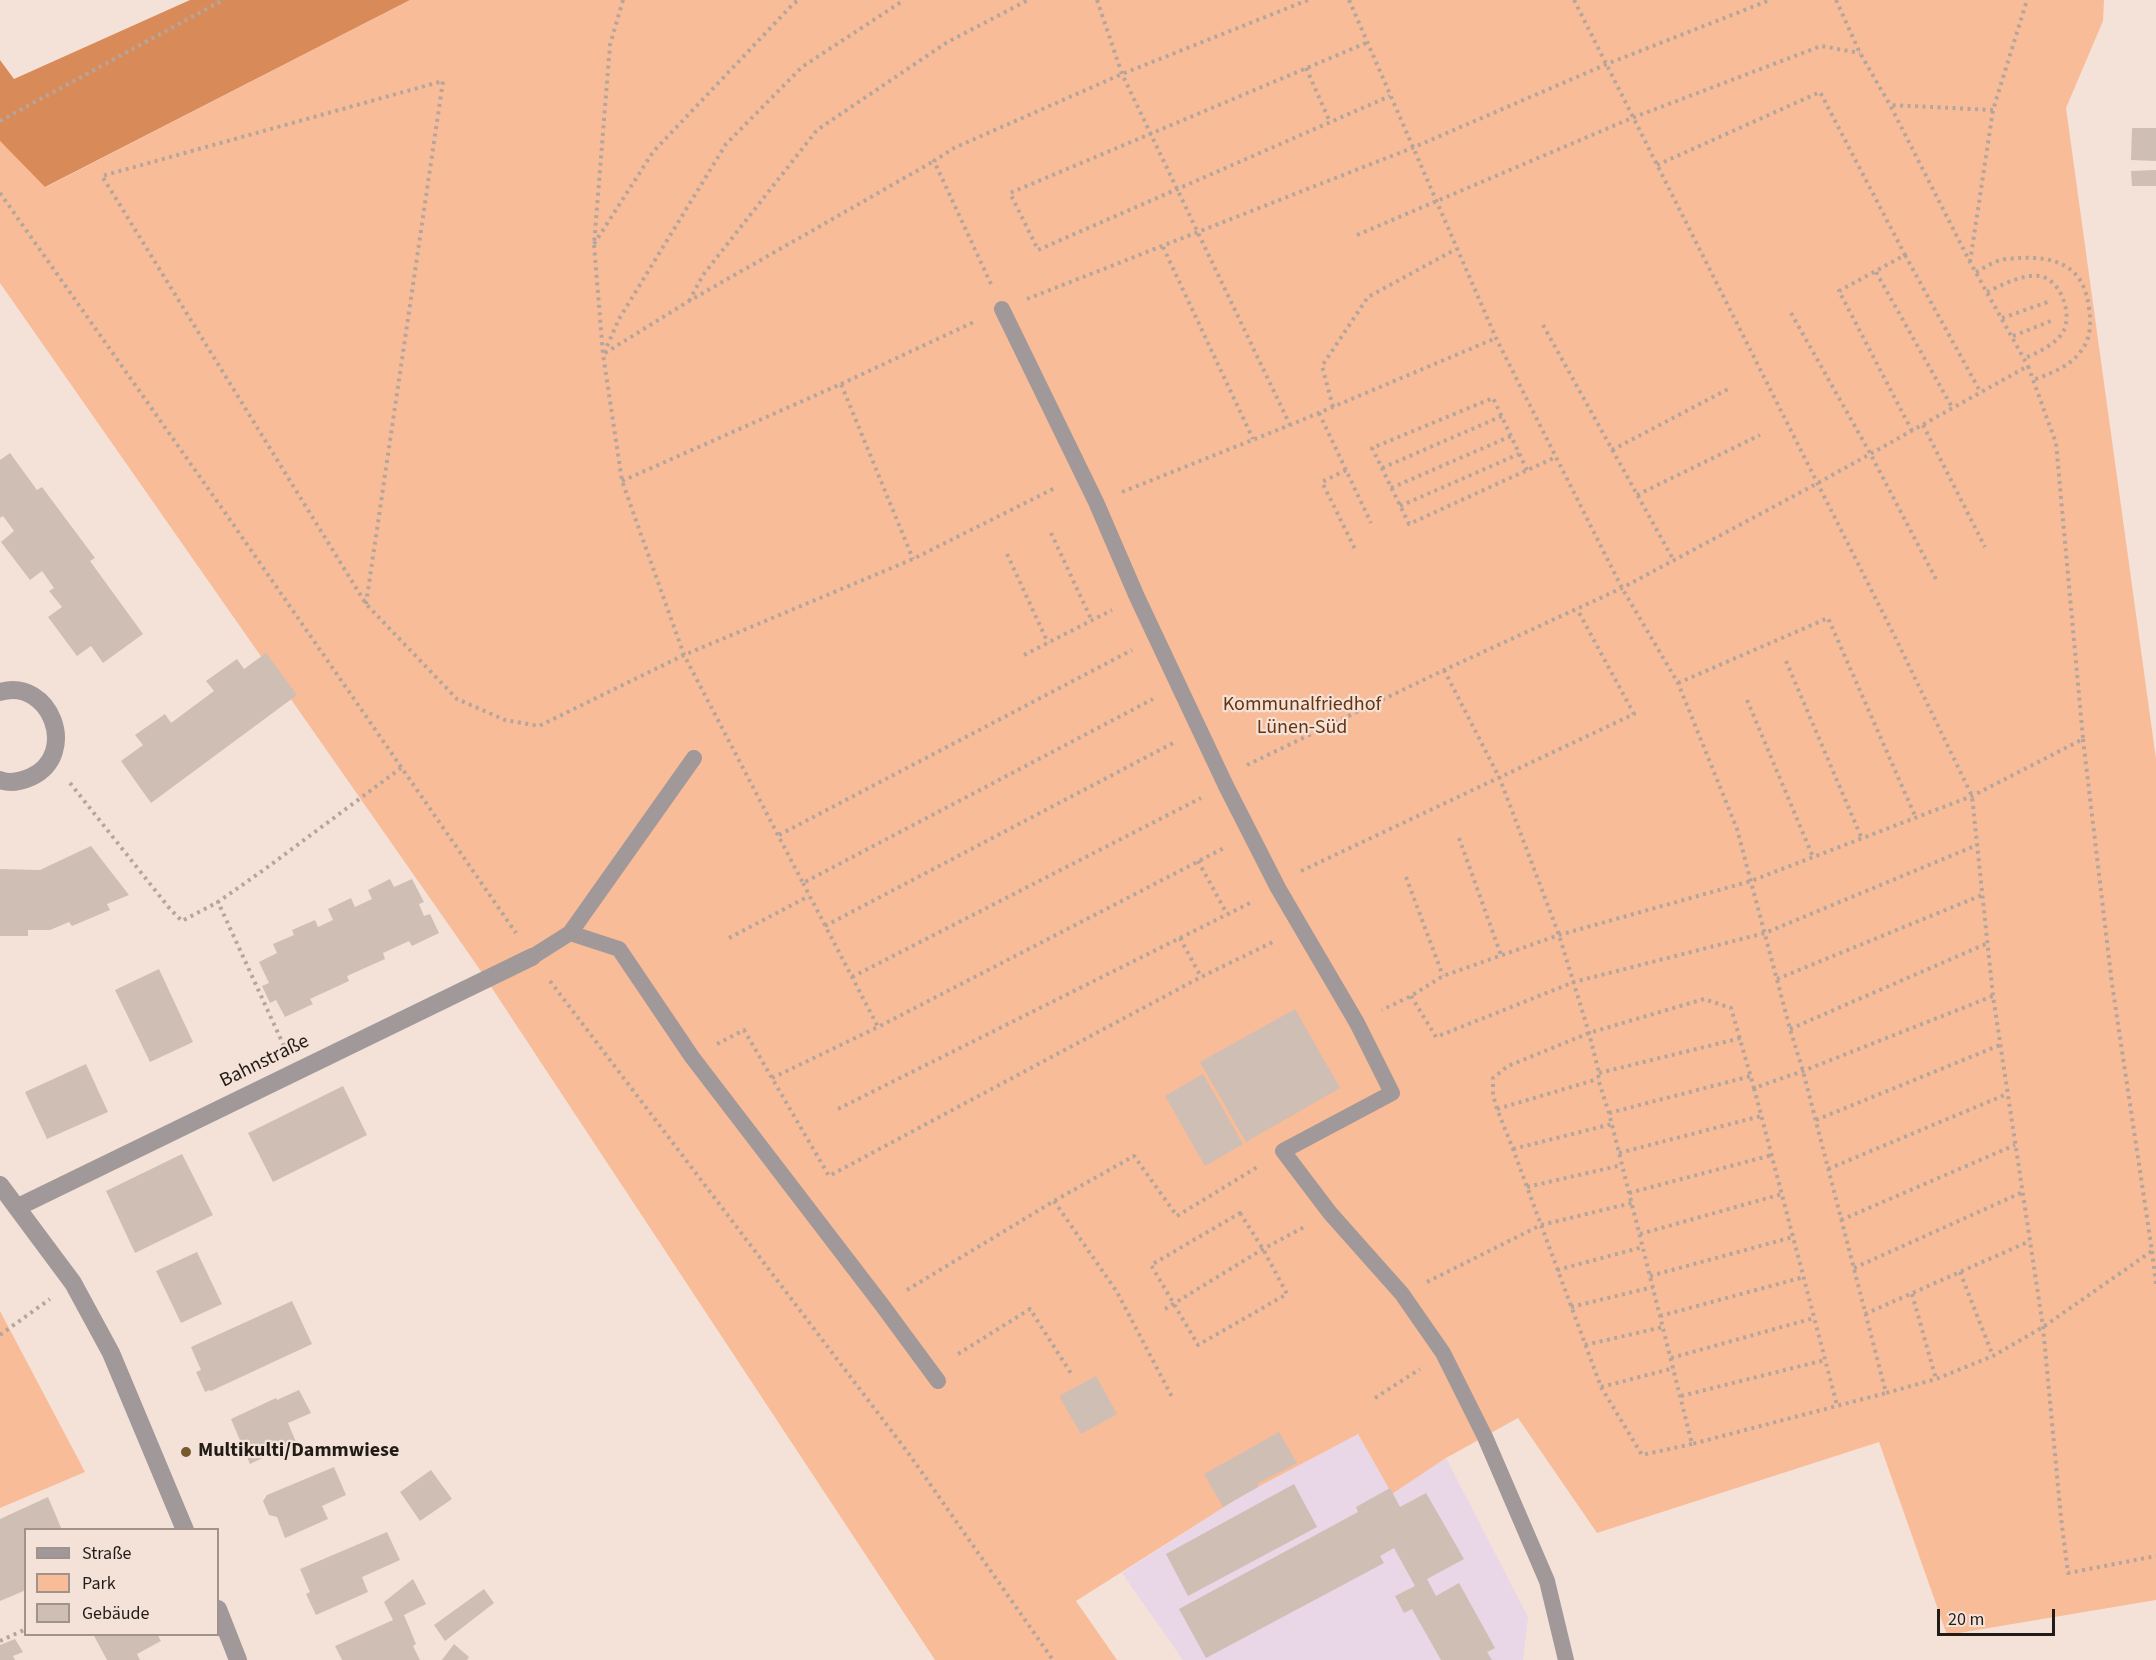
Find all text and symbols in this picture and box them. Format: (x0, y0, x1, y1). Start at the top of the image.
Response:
park label: Kommunalfriedhof Lünen-Süd (1223, 694, 1381, 741)
street label: Bahnstraße (216, 1030, 314, 1094)
place label: Multikulti/Dammwiese (198, 1440, 399, 1464)
marker: Multikulti/Dammwiese (179, 1445, 193, 1459)
legend (24, 1528, 219, 1636)
text: Straße (82, 1541, 131, 1566)
text: Park (82, 1571, 116, 1596)
scale bar (1940, 1597, 2058, 1635)
text: Gebäude (82, 1601, 150, 1626)
text: 20 m (1948, 1607, 1984, 1632)

